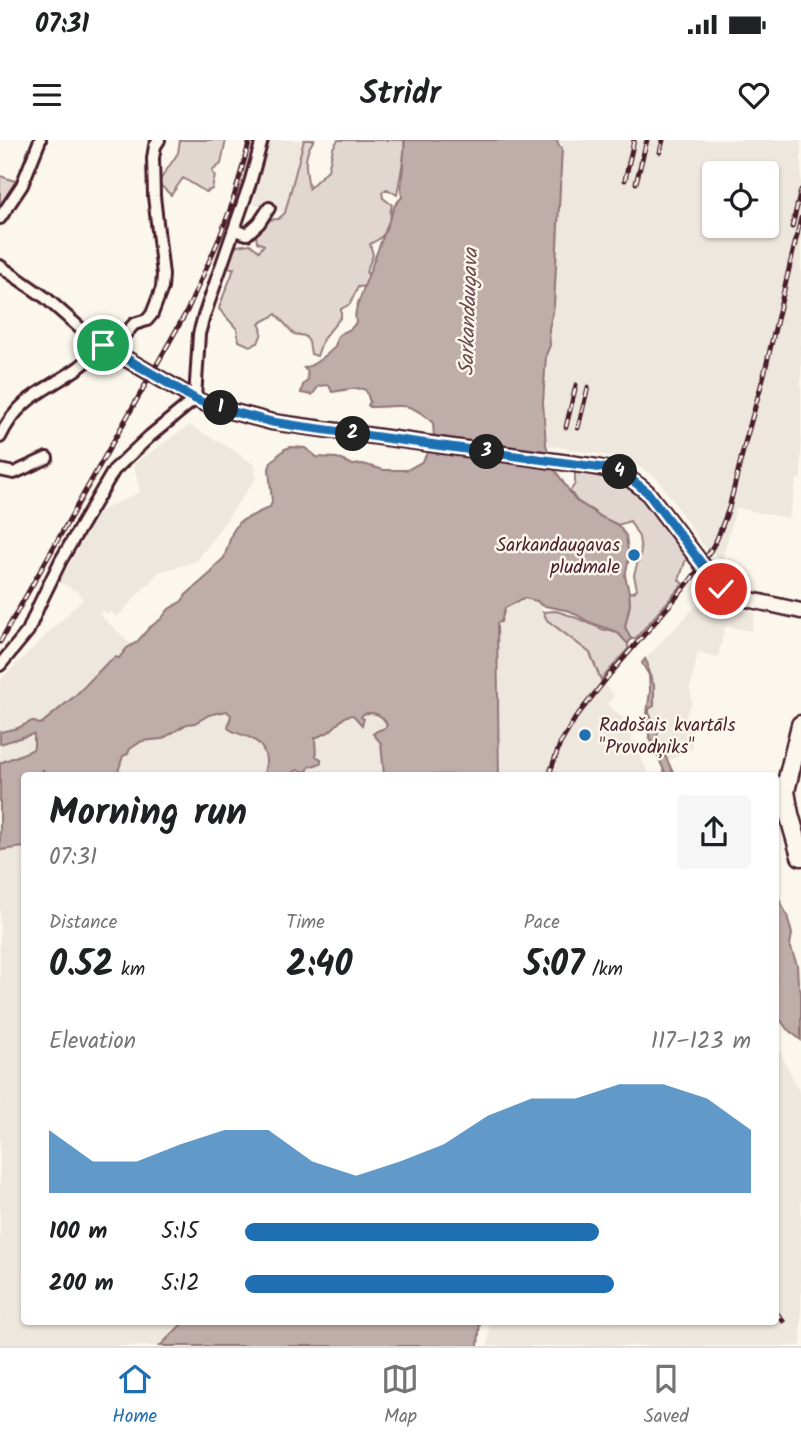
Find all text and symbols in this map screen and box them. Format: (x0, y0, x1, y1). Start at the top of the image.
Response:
text: 07:31 (35, 4, 89, 46)
text: Stridr (360, 69, 441, 120)
icon: menu (28, 76, 66, 114)
icon: heart (735, 76, 773, 114)
map controls (702, 161, 779, 238)
button: locate (702, 161, 779, 238)
water label: Sarkandaugava (451, 246, 488, 376)
pin (73, 315, 133, 375)
icon: arrive (84, 326, 122, 364)
pin: 1 (204, 390, 238, 426)
text: 1 (218, 392, 223, 422)
pin: 2 (336, 416, 370, 452)
text: 2 (347, 418, 358, 448)
pin: 3 (470, 434, 504, 470)
text: 3 (481, 436, 492, 466)
pin: 4 (602, 454, 638, 490)
text: 4 (614, 456, 625, 486)
place label: Sarkandaugavas pludmale (496, 531, 620, 583)
marker: Sarkandaugavas pludmale (626, 547, 642, 563)
pin (691, 559, 751, 619)
icon: check (702, 570, 740, 608)
place label: Radošais kvartāls "Provodņiks" (599, 711, 736, 763)
marker: Radošais kvartāls "Provodņiks" (577, 727, 593, 743)
text: Morning run (49, 784, 247, 844)
button: share (677, 795, 751, 869)
text: 07:31 (49, 840, 97, 876)
text: Distance (49, 908, 117, 938)
text: Time (286, 908, 325, 938)
text: Pace (524, 908, 560, 938)
text: 0.52 (49, 938, 113, 994)
text: 2:40 (286, 938, 352, 994)
text: 5:07 (524, 938, 584, 994)
text: km (113, 955, 145, 985)
text: /km (584, 955, 623, 985)
text: Elevation (49, 1024, 136, 1060)
text: 117–123 m (651, 1024, 751, 1060)
text: 100 m (49, 1214, 107, 1250)
text: 5:15 (161, 1214, 199, 1250)
text: 200 m (49, 1266, 114, 1302)
text: 5:12 (161, 1266, 200, 1302)
tab: Home (112, 1360, 157, 1432)
tab: Map (381, 1360, 419, 1432)
tab: Saved (644, 1360, 689, 1432)

